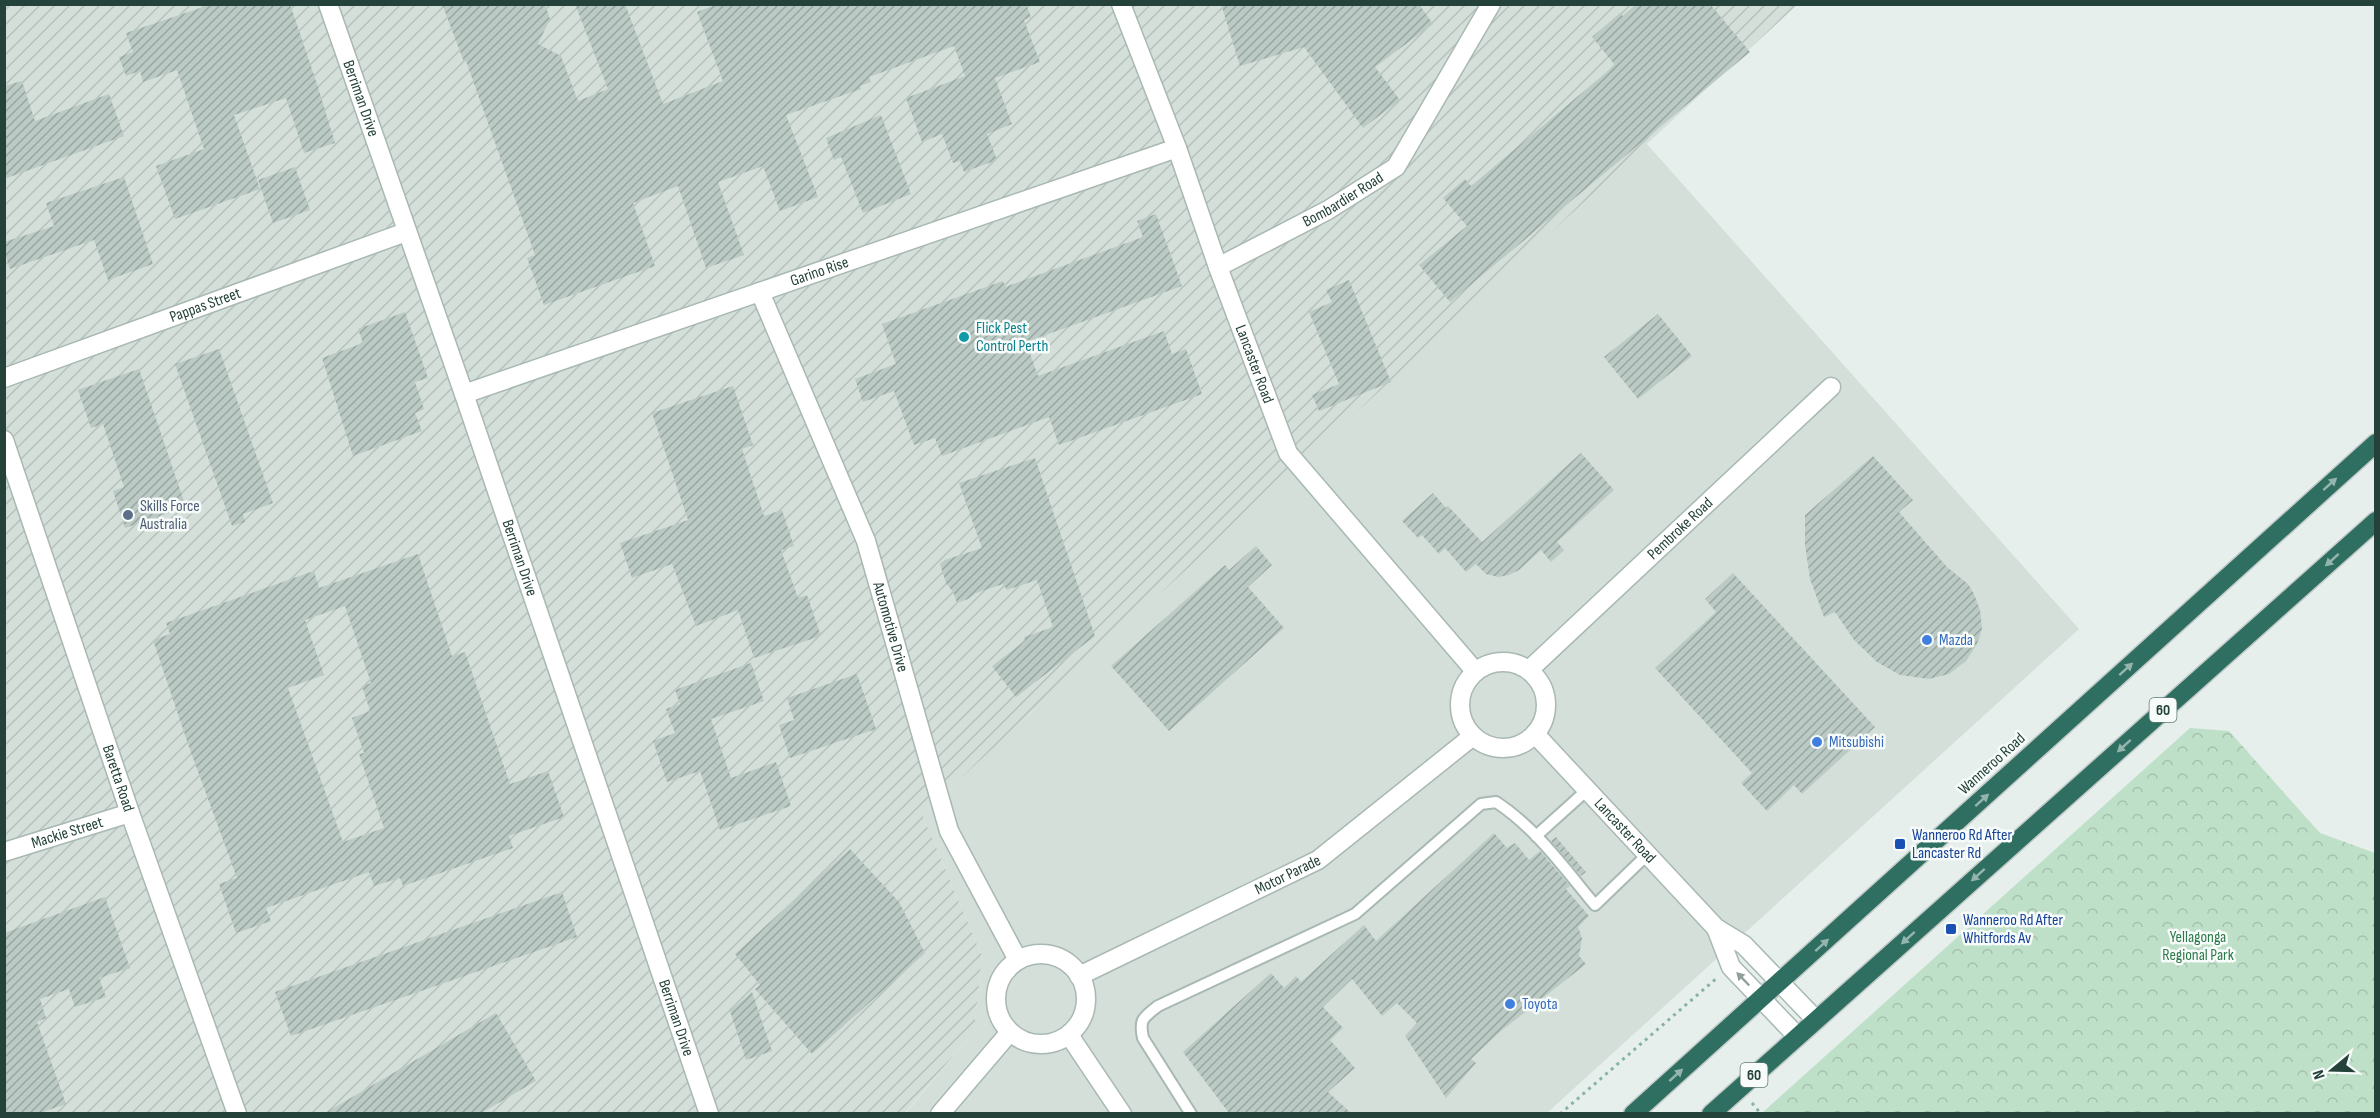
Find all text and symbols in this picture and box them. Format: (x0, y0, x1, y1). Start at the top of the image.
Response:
street label: Berriman Drive (339, 58, 383, 139)
street label: Bombardier Road (1299, 168, 1387, 231)
street label: Garino Rise (788, 253, 851, 290)
street label: Pappas Street (167, 283, 243, 327)
place label: Flick Pest Control Perth (976, 319, 1048, 356)
street label: Lancaster Road (1231, 322, 1278, 406)
marker: Flick Pest Control Perth (957, 330, 971, 344)
one-way arrow (2322, 478, 2337, 491)
street label: Pembroke Road (1643, 493, 1717, 564)
place label: Skills Force Australia (139, 497, 200, 534)
marker: Skills Force Australia (121, 508, 135, 522)
street label: Berriman Drive (498, 517, 542, 598)
one-way arrow (2325, 553, 2340, 566)
street label: Automotive Drive (868, 579, 912, 674)
place label: Mazda (1939, 631, 1973, 650)
marker: Mazda (1920, 633, 1934, 647)
one-way arrow (2118, 663, 2133, 676)
road number: 60 (2150, 698, 2176, 722)
street label: Wanneroo Road (1955, 729, 2029, 799)
place label: Mitsubishi (1829, 733, 1884, 752)
marker: Mitsubishi (1810, 735, 1824, 749)
one-way arrow (2116, 739, 2131, 753)
street label: Baretta Road (98, 742, 138, 814)
one-way arrow (1974, 793, 1989, 807)
street label: Lancaster Road (1590, 794, 1660, 867)
street label: Mackie Street (29, 812, 105, 853)
place label: Wanneroo Rd After Lancaster Rd (1912, 826, 2013, 863)
marker: Wanneroo Rd After Lancaster Rd (1893, 837, 1907, 851)
street label: Motor Parade (1252, 851, 1324, 899)
one-way arrow (1971, 868, 1986, 881)
place label: Wanneroo Rd After Whitfords Av (1963, 911, 2064, 948)
marker: Wanneroo Rd After Whitfords Av (1944, 922, 1958, 936)
park label: Yellagonga Regional Park (2162, 928, 2234, 965)
one-way arrow (1900, 931, 1915, 945)
one-way arrow (1814, 938, 1829, 952)
one-way arrow (1736, 972, 1750, 986)
street label: Berriman Drive (654, 977, 698, 1059)
place label: Toyota (1522, 995, 1558, 1014)
marker: Toyota (1503, 997, 1517, 1011)
north arrow (2302, 1040, 2362, 1100)
road number: 60 (1740, 1063, 1768, 1087)
text: N (2309, 1067, 2330, 1082)
one-way arrow (1668, 1069, 1683, 1082)

